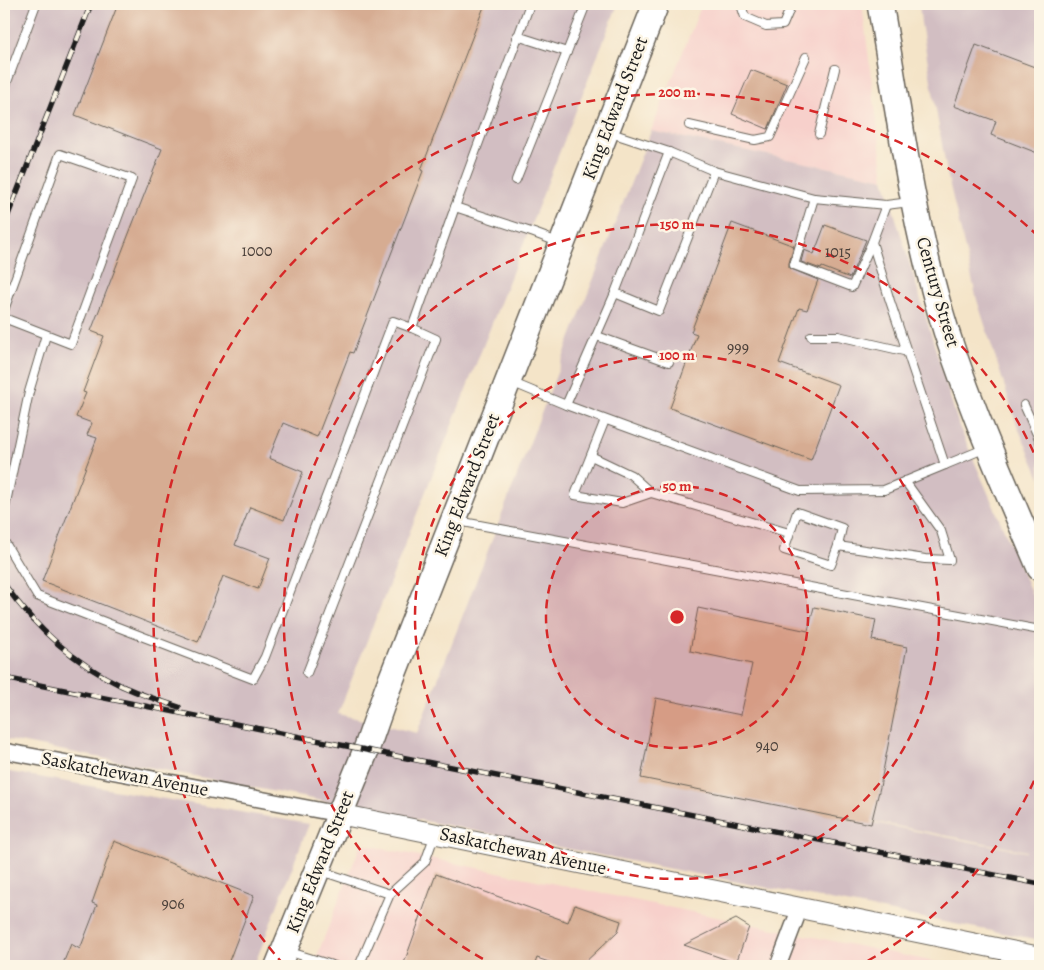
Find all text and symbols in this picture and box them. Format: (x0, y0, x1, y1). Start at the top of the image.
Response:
street label: King Edward Street (576, 33, 654, 183)
text: 200 m (658, 82, 696, 102)
text: 150 m (660, 214, 695, 234)
street label: Century Street (910, 234, 966, 350)
house number: 1000 (241, 240, 273, 262)
house number: 1015 (825, 241, 851, 263)
house number: 999 (727, 337, 749, 359)
text: 100 m (659, 345, 695, 365)
street label: King Edward Street (428, 410, 506, 560)
text: 50 m (662, 476, 692, 496)
centre of rings (668, 608, 686, 626)
house number: 940 (755, 735, 779, 757)
street label: Saskatchewan Avenue (39, 745, 211, 803)
street label: King Edward Street (280, 787, 360, 937)
street label: Saskatchewan Avenue (437, 821, 609, 881)
house number: 906 (161, 893, 185, 915)

